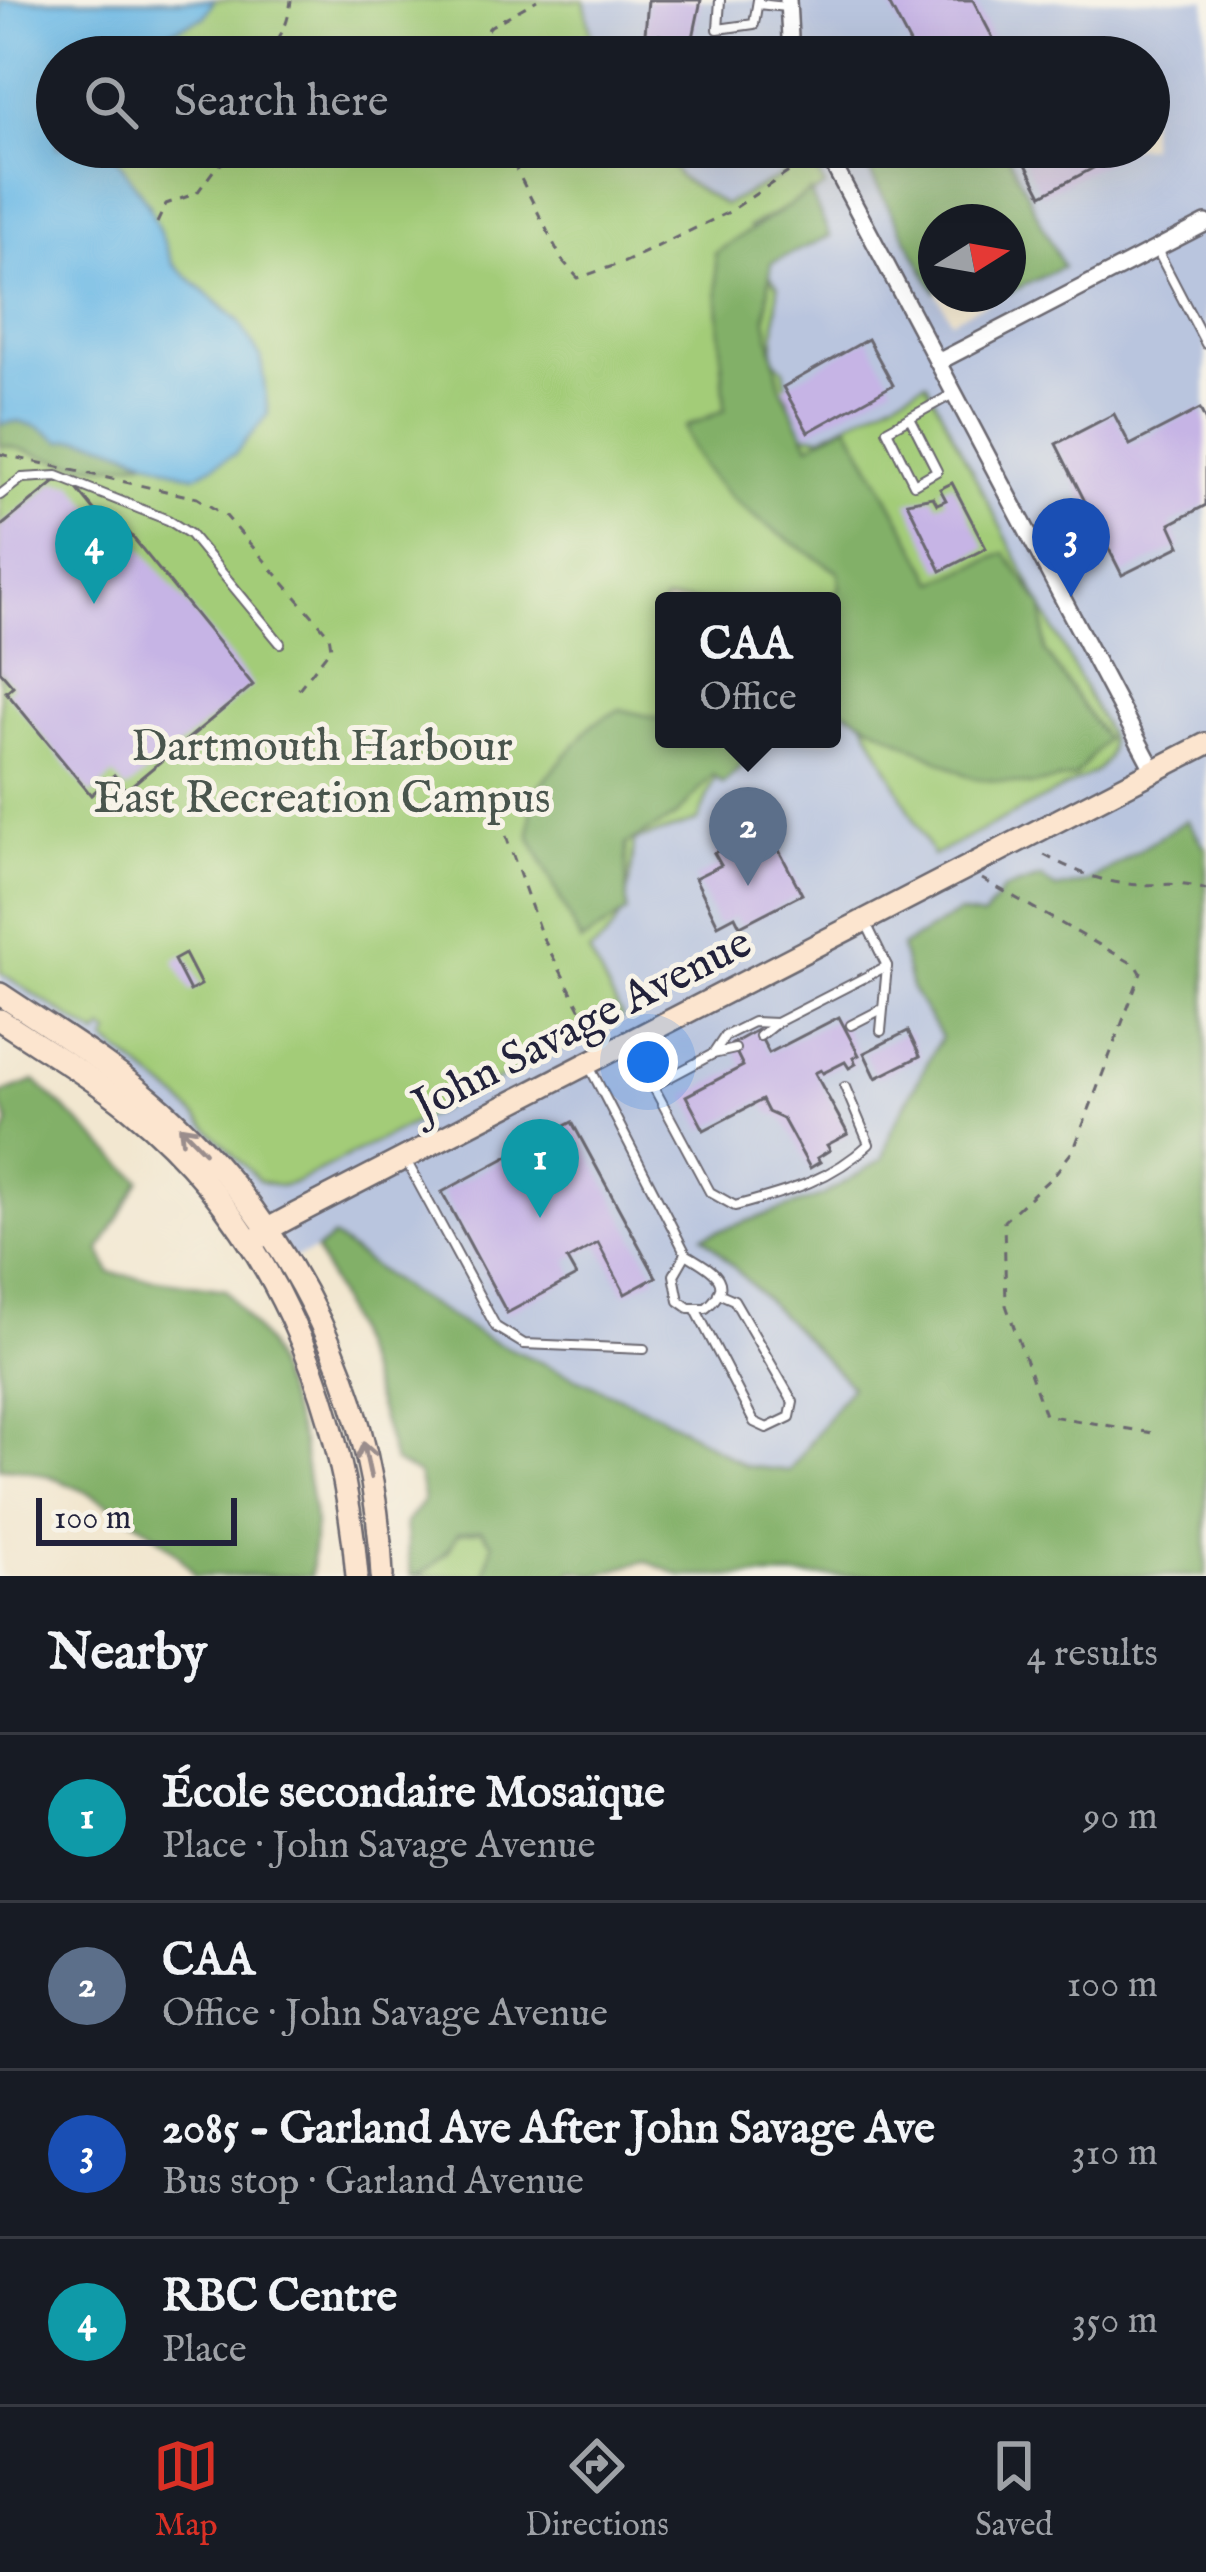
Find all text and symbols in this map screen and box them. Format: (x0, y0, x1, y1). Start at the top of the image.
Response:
search box (36, 36, 1170, 168)
icon: search (78, 69, 144, 135)
text: Search here (174, 74, 388, 131)
north arrow (918, 204, 1026, 312)
pin: 3 (1032, 498, 1110, 597)
pin: 4 (55, 505, 133, 604)
popup (655, 592, 841, 748)
text: CAA (699, 617, 792, 674)
text: Office (699, 674, 797, 723)
park label: Dartmouth Harbour East Recreation Campus (93, 719, 551, 828)
pin: 2 (709, 787, 787, 886)
street label: John Savage Avenue (399, 915, 762, 1137)
your location (618, 1032, 678, 1092)
pin: 1 (501, 1119, 579, 1218)
one-way arrow (179, 1125, 207, 1154)
one-way arrow (355, 1442, 378, 1480)
scale bar (36, 1492, 237, 1545)
text: 100 m (54, 1498, 131, 1540)
text: Nearby (48, 1622, 207, 1687)
text: 4 results (1026, 1630, 1158, 1679)
text: École secondaire Mosaïque (162, 1765, 665, 1822)
text: 1 (80, 1793, 94, 1842)
text: 90 m (1083, 1793, 1158, 1842)
text: Place · John Savage Avenue (162, 1822, 595, 1871)
text: CAA (162, 1933, 255, 1990)
text: 2 (78, 1961, 96, 2010)
text: 100 m (1067, 1961, 1158, 2010)
text: Office · John Savage Avenue (162, 1990, 608, 2039)
text: 2085 - Garland Ave After John Savage Ave (162, 2101, 935, 2158)
text: 3 (80, 2129, 94, 2178)
text: 310 m (1071, 2129, 1158, 2178)
text: Bus stop · Garland Avenue (162, 2158, 584, 2207)
text: RBC Centre (162, 2269, 397, 2326)
text: 4 (77, 2297, 97, 2346)
text: 350 m (1072, 2297, 1158, 2346)
text: Place (162, 2326, 247, 2375)
tab: Map (153, 2433, 219, 2547)
tab: Directions (525, 2433, 669, 2547)
tab: Saved (975, 2433, 1053, 2547)

